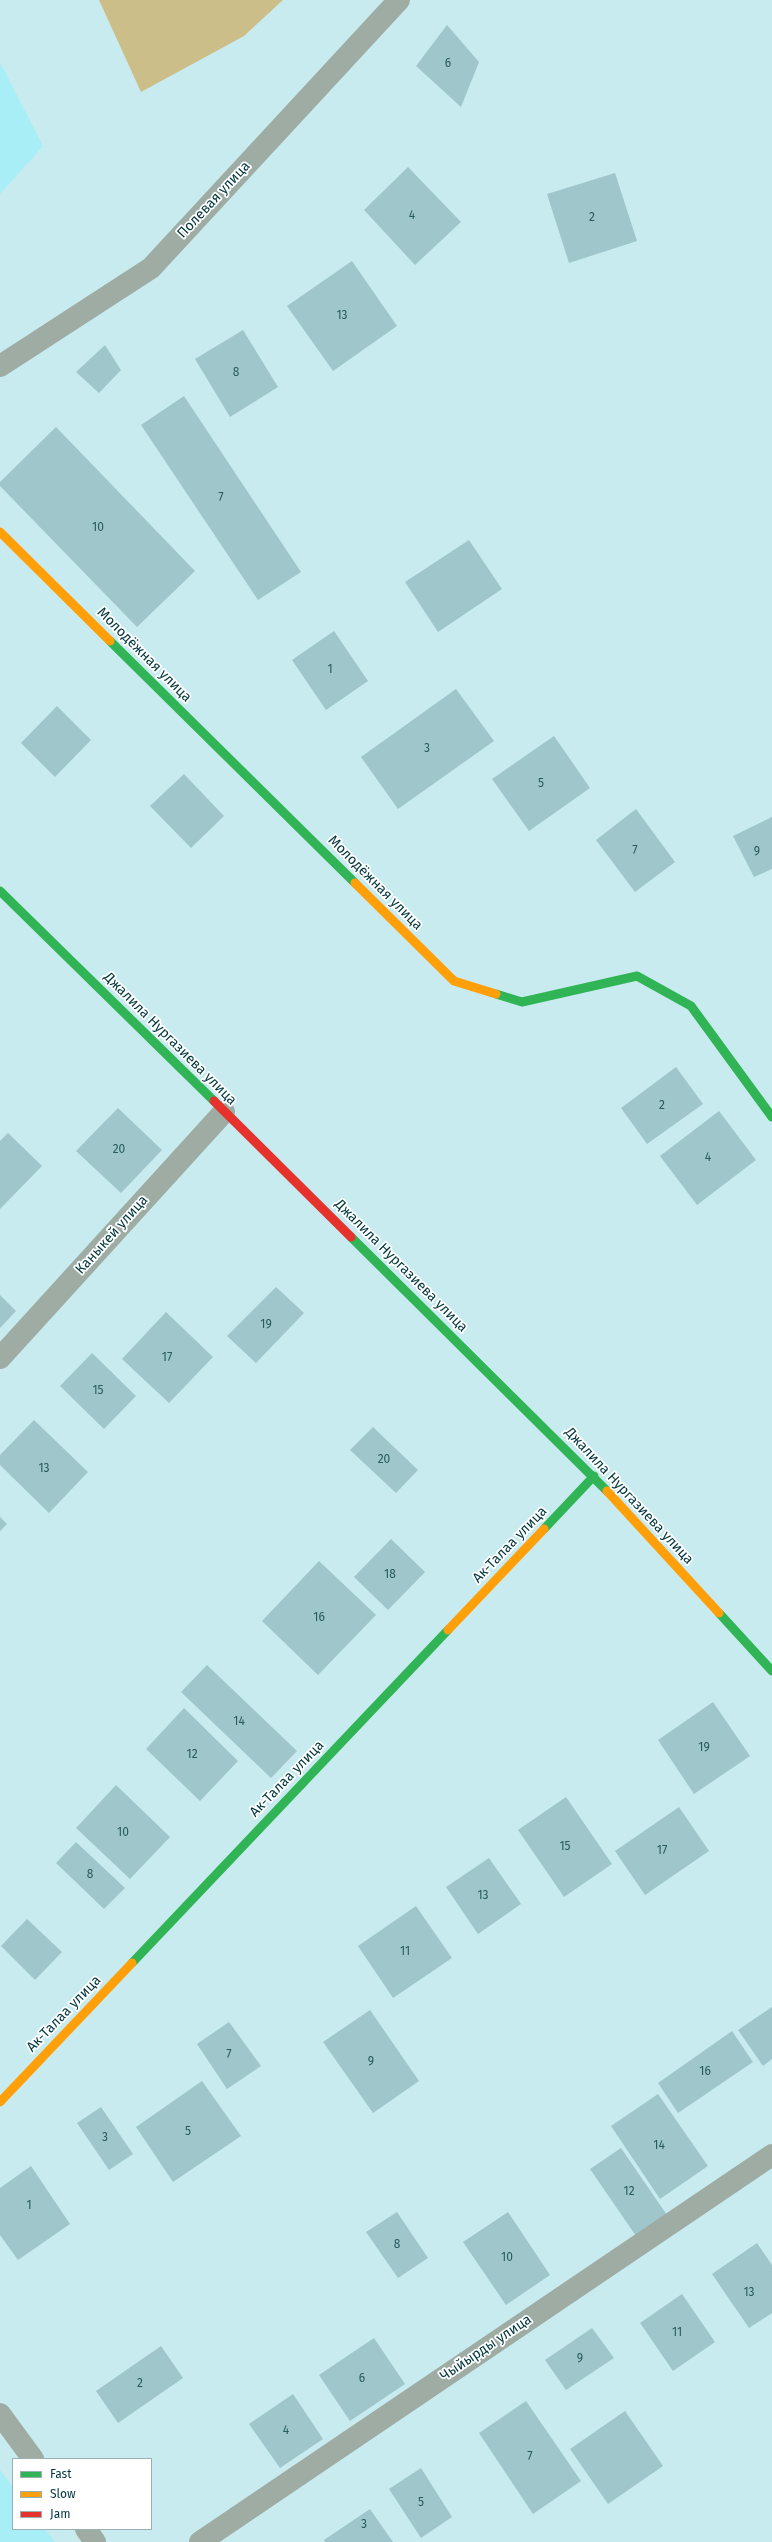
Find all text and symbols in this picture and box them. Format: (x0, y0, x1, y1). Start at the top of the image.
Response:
house number: 6 (445, 57, 451, 71)
street label: Полевая улица (174, 158, 254, 242)
house number: 4 (409, 209, 415, 223)
house number: 2 (589, 211, 595, 225)
house number: 13 (336, 309, 348, 323)
house number: 8 (233, 366, 239, 380)
house number: 7 (218, 491, 224, 505)
house number: 10 (92, 521, 104, 535)
street label: Молодёжная улица (93, 604, 195, 706)
house number: 1 (327, 663, 333, 677)
house number: 3 (424, 742, 430, 756)
house number: 5 (538, 777, 544, 791)
street label: Молодёжная улица (324, 832, 426, 934)
house number: 7 (632, 844, 638, 858)
house number: 9 (754, 845, 760, 859)
street label: Джалила Нургазиева улица (100, 969, 240, 1109)
house number: 2 (659, 1099, 665, 1113)
house number: 20 (113, 1143, 125, 1157)
house number: 4 (705, 1151, 711, 1165)
street label: Каныкей улица (72, 1192, 152, 1278)
street label: Джалила Нургазиева улица (331, 1196, 471, 1336)
house number: 19 (260, 1318, 272, 1332)
house number: 17 (162, 1351, 172, 1365)
house number: 15 (92, 1384, 104, 1398)
street label: Джалила Нургазиева улица (561, 1424, 697, 1568)
house number: 20 (378, 1453, 390, 1467)
house number: 13 (38, 1462, 50, 1476)
street label: Ак-Талаа улица (469, 1503, 551, 1587)
house number: 18 (384, 1568, 396, 1582)
house number: 16 (313, 1611, 325, 1625)
house number: 14 (233, 1715, 245, 1729)
street label: Ак-Талаа улица (246, 1737, 328, 1821)
house number: 19 (698, 1741, 710, 1755)
house number: 12 (186, 1748, 198, 1762)
house number: 10 (117, 1826, 129, 1840)
house number: 15 (559, 1840, 571, 1854)
house number: 17 (657, 1844, 667, 1858)
house number: 8 (87, 1868, 93, 1882)
house number: 13 (477, 1889, 489, 1903)
house number: 11 (400, 1945, 410, 1959)
street label: Ак-Талаа улица (23, 1972, 105, 2056)
house number: 7 (226, 2048, 232, 2062)
house number: 9 (368, 2055, 374, 2069)
house number: 16 (699, 2065, 711, 2079)
house number: 5 (185, 2125, 191, 2139)
house number: 3 (102, 2131, 108, 2145)
house number: 14 (653, 2139, 665, 2153)
house number: 12 (623, 2185, 635, 2199)
house number: 1 (26, 2199, 32, 2213)
house number: 8 (394, 2238, 400, 2252)
house number: 10 (501, 2251, 513, 2265)
house number: 13 (743, 2286, 755, 2300)
street label: Чыйырды улица (437, 2311, 535, 2385)
house number: 11 (672, 2326, 682, 2340)
house number: 9 (577, 2352, 583, 2366)
house number: 6 (359, 2372, 365, 2386)
house number: 2 (137, 2377, 143, 2391)
house number: 4 (283, 2424, 289, 2438)
house number: 7 (527, 2450, 533, 2464)
legend (12, 2458, 152, 2530)
text: Fast (50, 2467, 72, 2481)
text: Slow (50, 2487, 76, 2501)
house number: 5 (418, 2496, 424, 2510)
text: Jam (50, 2507, 70, 2521)
house number: 3 (361, 2518, 367, 2532)

